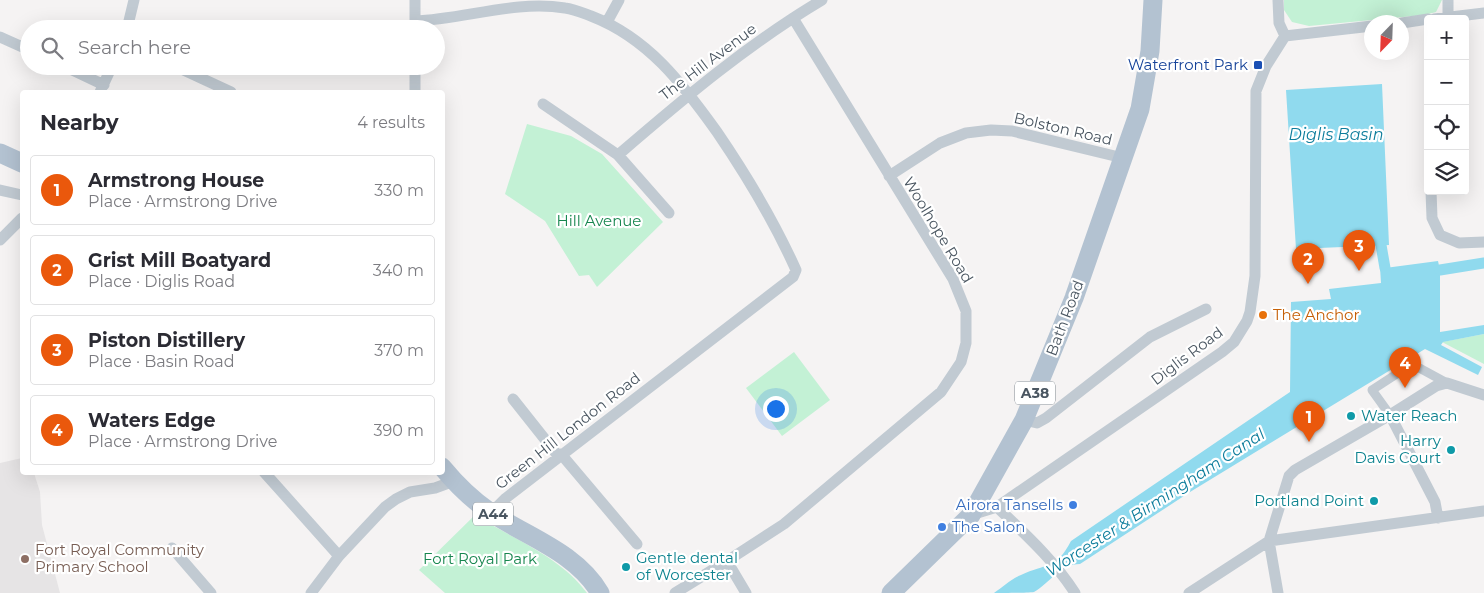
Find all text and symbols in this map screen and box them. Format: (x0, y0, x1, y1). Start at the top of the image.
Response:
north arrow (1364, 15, 1409, 60)
map controls (1424, 15, 1469, 195)
button: + (1424, 15, 1469, 60)
street label: The Hill Avenue (655, 19, 760, 104)
search box (20, 20, 445, 75)
icon: search (38, 34, 66, 62)
text: Search here (78, 36, 191, 59)
place label: Waterfront Park (1128, 55, 1248, 74)
marker: Waterfront Park (1252, 59, 1264, 71)
button: − (1424, 60, 1469, 105)
button: locate (1424, 105, 1469, 150)
street label: Bolston Road (1012, 108, 1114, 149)
text: Nearby (40, 110, 119, 135)
text: 4 results (357, 113, 425, 132)
water label: Diglis Basin (1289, 125, 1383, 144)
button: layers (1424, 150, 1469, 195)
text: Armstrong House (88, 169, 264, 192)
street label: Woolhope Road (899, 173, 978, 286)
text: 1 (54, 181, 60, 200)
text: 330 m (374, 181, 424, 200)
text: Place · Armstrong Drive (88, 192, 277, 211)
park label: Hill Avenue (557, 211, 641, 230)
pin: 3 (1343, 230, 1375, 271)
pin: 2 (1292, 243, 1324, 284)
text: Grist Mill Boatyard (88, 249, 271, 272)
text: 2 (52, 261, 62, 280)
text: 340 m (373, 261, 424, 280)
text: Place · Diglis Road (88, 272, 235, 291)
street label: Bath Road (1041, 277, 1088, 358)
place label: The Anchor (1273, 305, 1360, 324)
marker: The Anchor (1257, 309, 1269, 321)
street label: Diglis Road (1147, 322, 1226, 389)
text: Piston Distillery (88, 329, 245, 352)
text: 3 (52, 341, 62, 360)
text: 370 m (374, 341, 424, 360)
pin: 4 (1389, 347, 1421, 388)
text: Place · Basin Road (88, 352, 235, 371)
street label: Green Hill London Road (491, 368, 644, 493)
road number: A38 (1015, 382, 1055, 404)
your location (763, 396, 789, 422)
pin: 1 (1293, 401, 1325, 442)
place label: Water Reach (1361, 406, 1458, 425)
text: Waters Edge (88, 409, 215, 432)
marker: Water Reach (1345, 410, 1357, 422)
text: 4 (51, 421, 63, 440)
text: 390 m (373, 421, 424, 440)
water label: Worcester & Birmingham Canal (1042, 424, 1269, 580)
place label: Harry Davis Court (1354, 431, 1442, 467)
text: Place · Armstrong Drive (88, 432, 277, 451)
marker: Harry Davis Court (1445, 444, 1457, 456)
place label: Portland Point (1254, 491, 1364, 510)
place label: Airora Tansells (956, 495, 1063, 514)
marker: Portland Point (1368, 495, 1380, 507)
marker: Airora Tansells (1067, 499, 1079, 511)
road number: A44 (473, 502, 513, 526)
place label: The Salon (952, 517, 1025, 536)
marker: The Salon (936, 521, 948, 533)
place label: Fort Royal Community Primary School (35, 540, 205, 576)
place label: Gentle dental of Worcester (636, 548, 738, 584)
park label: Fort Royal Park (423, 549, 537, 568)
marker: Fort Royal Community Primary School (19, 553, 31, 565)
marker: Gentle dental of Worcester (620, 561, 632, 573)

